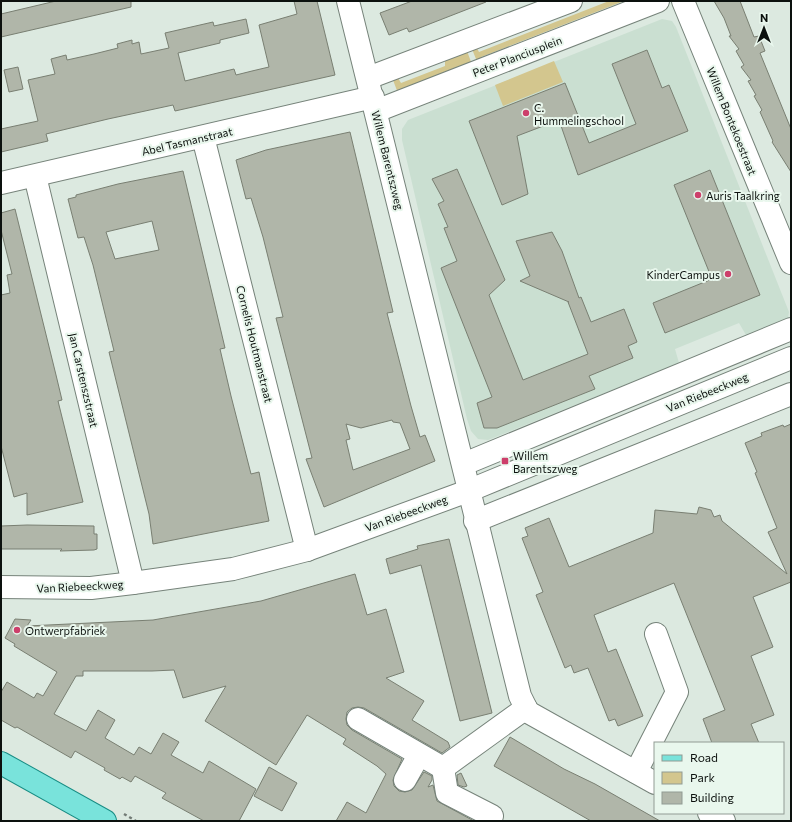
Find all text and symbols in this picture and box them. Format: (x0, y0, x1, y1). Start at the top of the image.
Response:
north arrow (744, 8, 784, 48)
text: N (760, 11, 768, 24)
street label: Peter Planciusplein (471, 33, 563, 79)
street label: Willem Bontekoestraat (704, 65, 760, 177)
place label: C. Hummelingschool (534, 101, 624, 127)
marker: C. Hummelingschool (521, 108, 531, 118)
street label: Willem Barentszweg (369, 109, 407, 211)
street label: Abel Tasmanstraat (140, 124, 234, 158)
place label: Auris Taalkring (706, 189, 780, 202)
marker: Auris Taalkring (693, 190, 703, 200)
place label: KinderCampus (646, 268, 720, 281)
marker: KinderCampus (723, 269, 733, 279)
street label: Cornelis Houtmanstraat (234, 284, 276, 404)
street label: Jan Carstenszstraat (66, 331, 101, 429)
street label: Van Riebeeckweg (664, 370, 750, 414)
place label: Willem Barentszweg (513, 449, 578, 475)
marker: Willem Barentszweg (500, 456, 510, 466)
street label: Van Riebeeckweg (363, 492, 449, 534)
street label: Van Riebeeckweg (36, 577, 124, 595)
place label: Ontwerpfabriek (25, 624, 106, 637)
marker: Ontwerpfabriek (12, 625, 22, 635)
legend (654, 742, 784, 814)
text: Road (690, 750, 718, 764)
text: Park (690, 770, 716, 784)
text: Building (690, 790, 734, 804)

